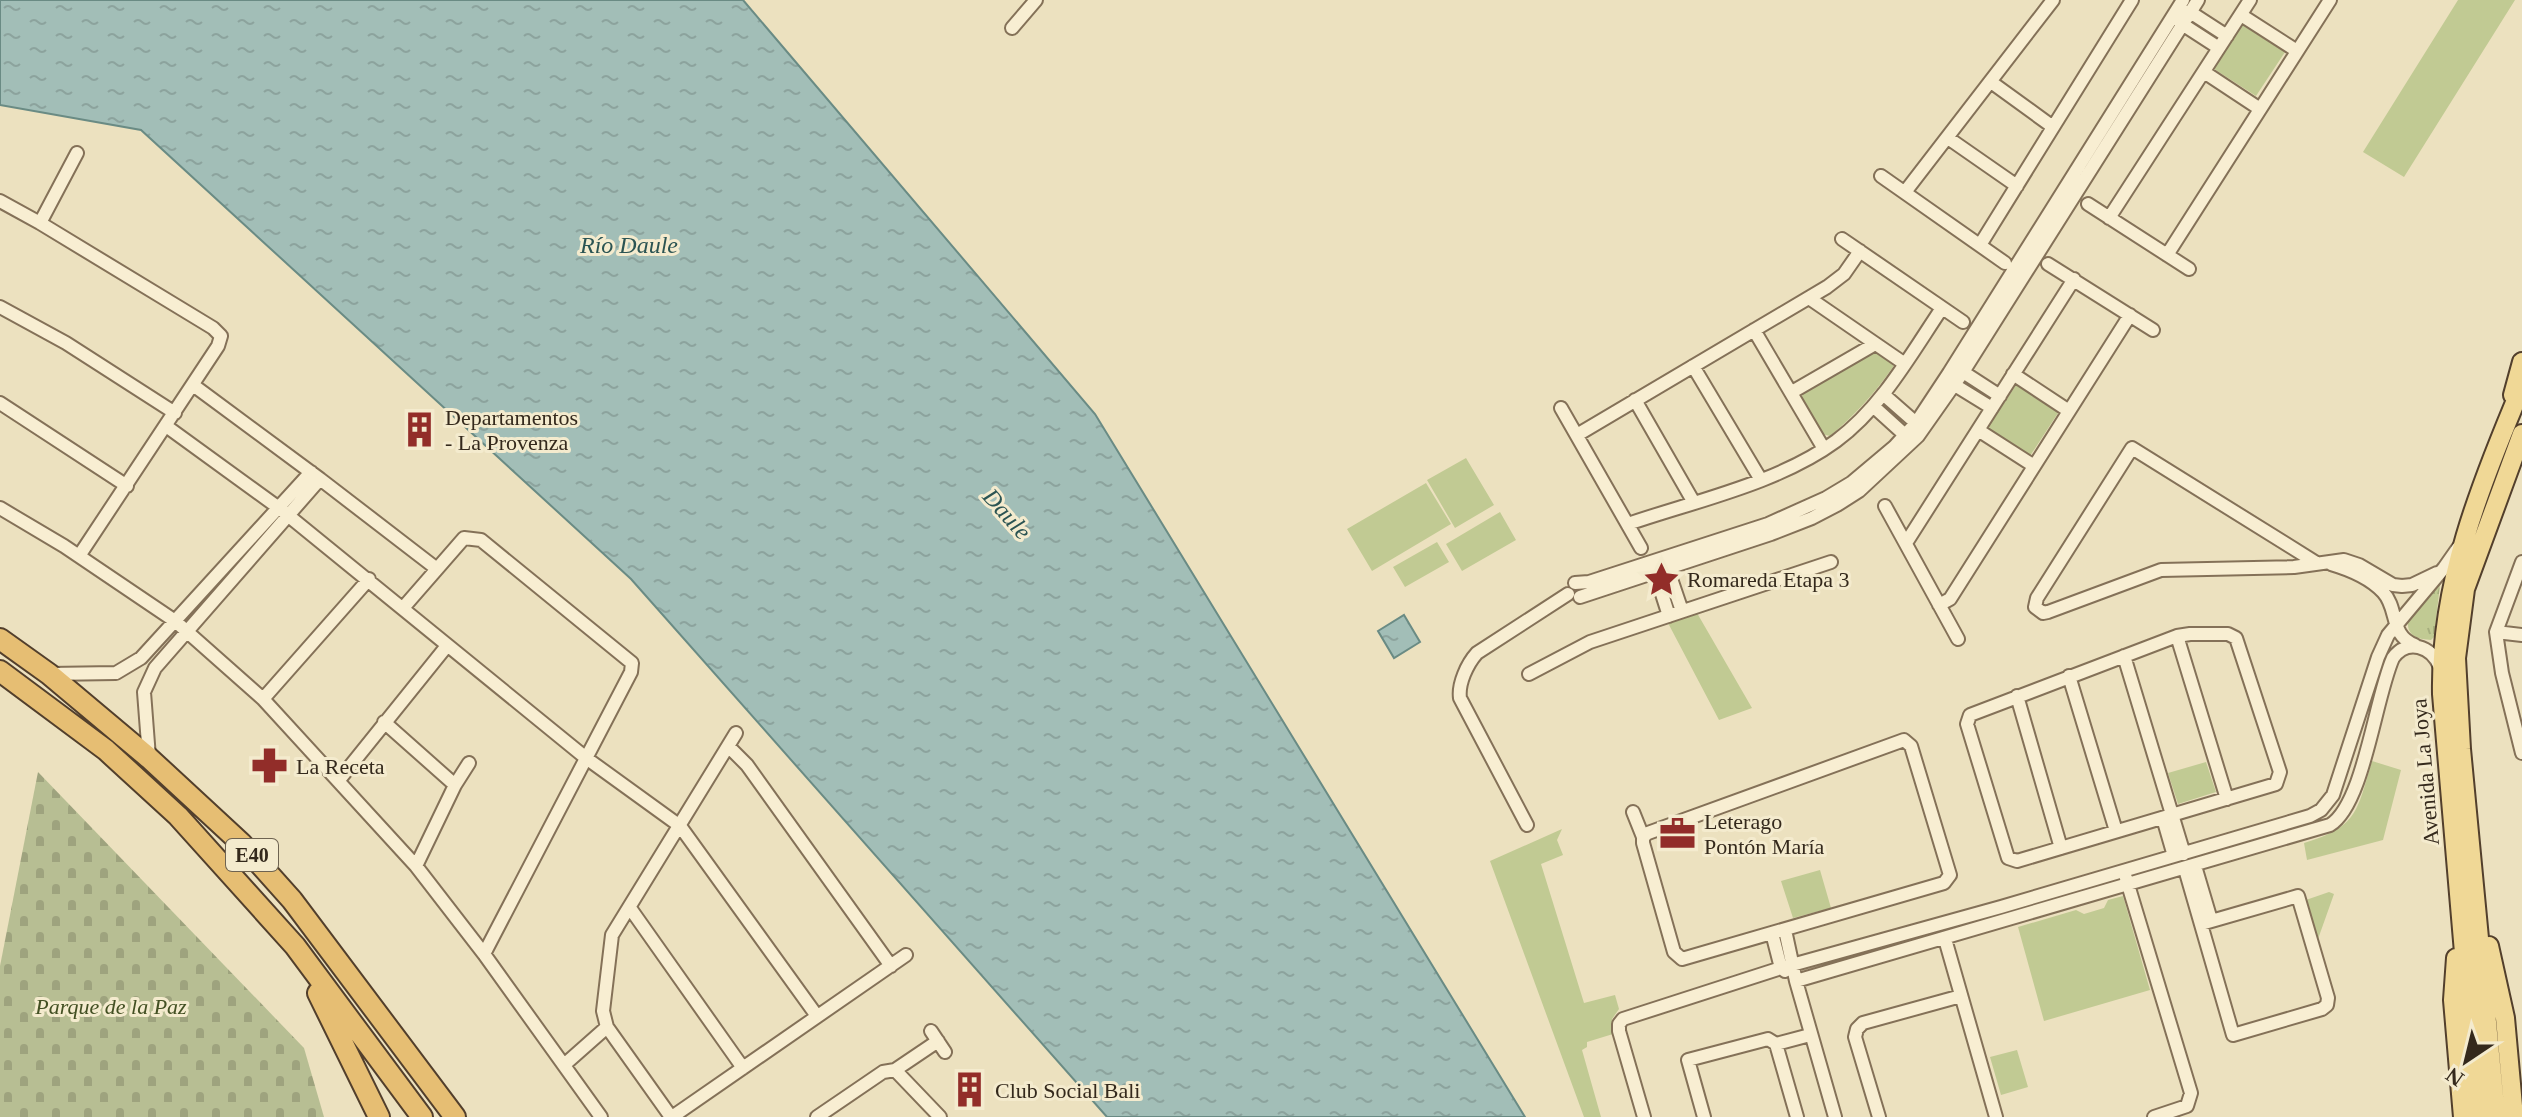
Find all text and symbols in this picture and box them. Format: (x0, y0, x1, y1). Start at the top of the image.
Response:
water label: Río Daule (579, 232, 678, 258)
place label: Departamentos - La Provenza (445, 405, 578, 455)
building icon: Departamentos - La Provenza (400, 411, 438, 449)
water label: Daule (977, 483, 1037, 545)
place icon: Romareda Etapa 3 (1642, 560, 1680, 598)
place label: Romareda Etapa 3 (1687, 567, 1850, 592)
street label: Avenida La Joya (2406, 697, 2444, 847)
pharmacy icon: La Receta (251, 747, 289, 785)
place label: La Receta (296, 754, 385, 779)
place label: Leterago Pontón María (1704, 809, 1825, 859)
office icon: Leterago Pontón María (1659, 815, 1697, 853)
road number: E40 (226, 839, 278, 871)
park label: Parque de la Paz (34, 994, 187, 1019)
north arrow (2426, 1021, 2506, 1101)
text: N (2441, 1062, 2468, 1092)
building icon: Club Social Bali (950, 1071, 988, 1109)
place label: Club Social Bali (995, 1078, 1140, 1103)

